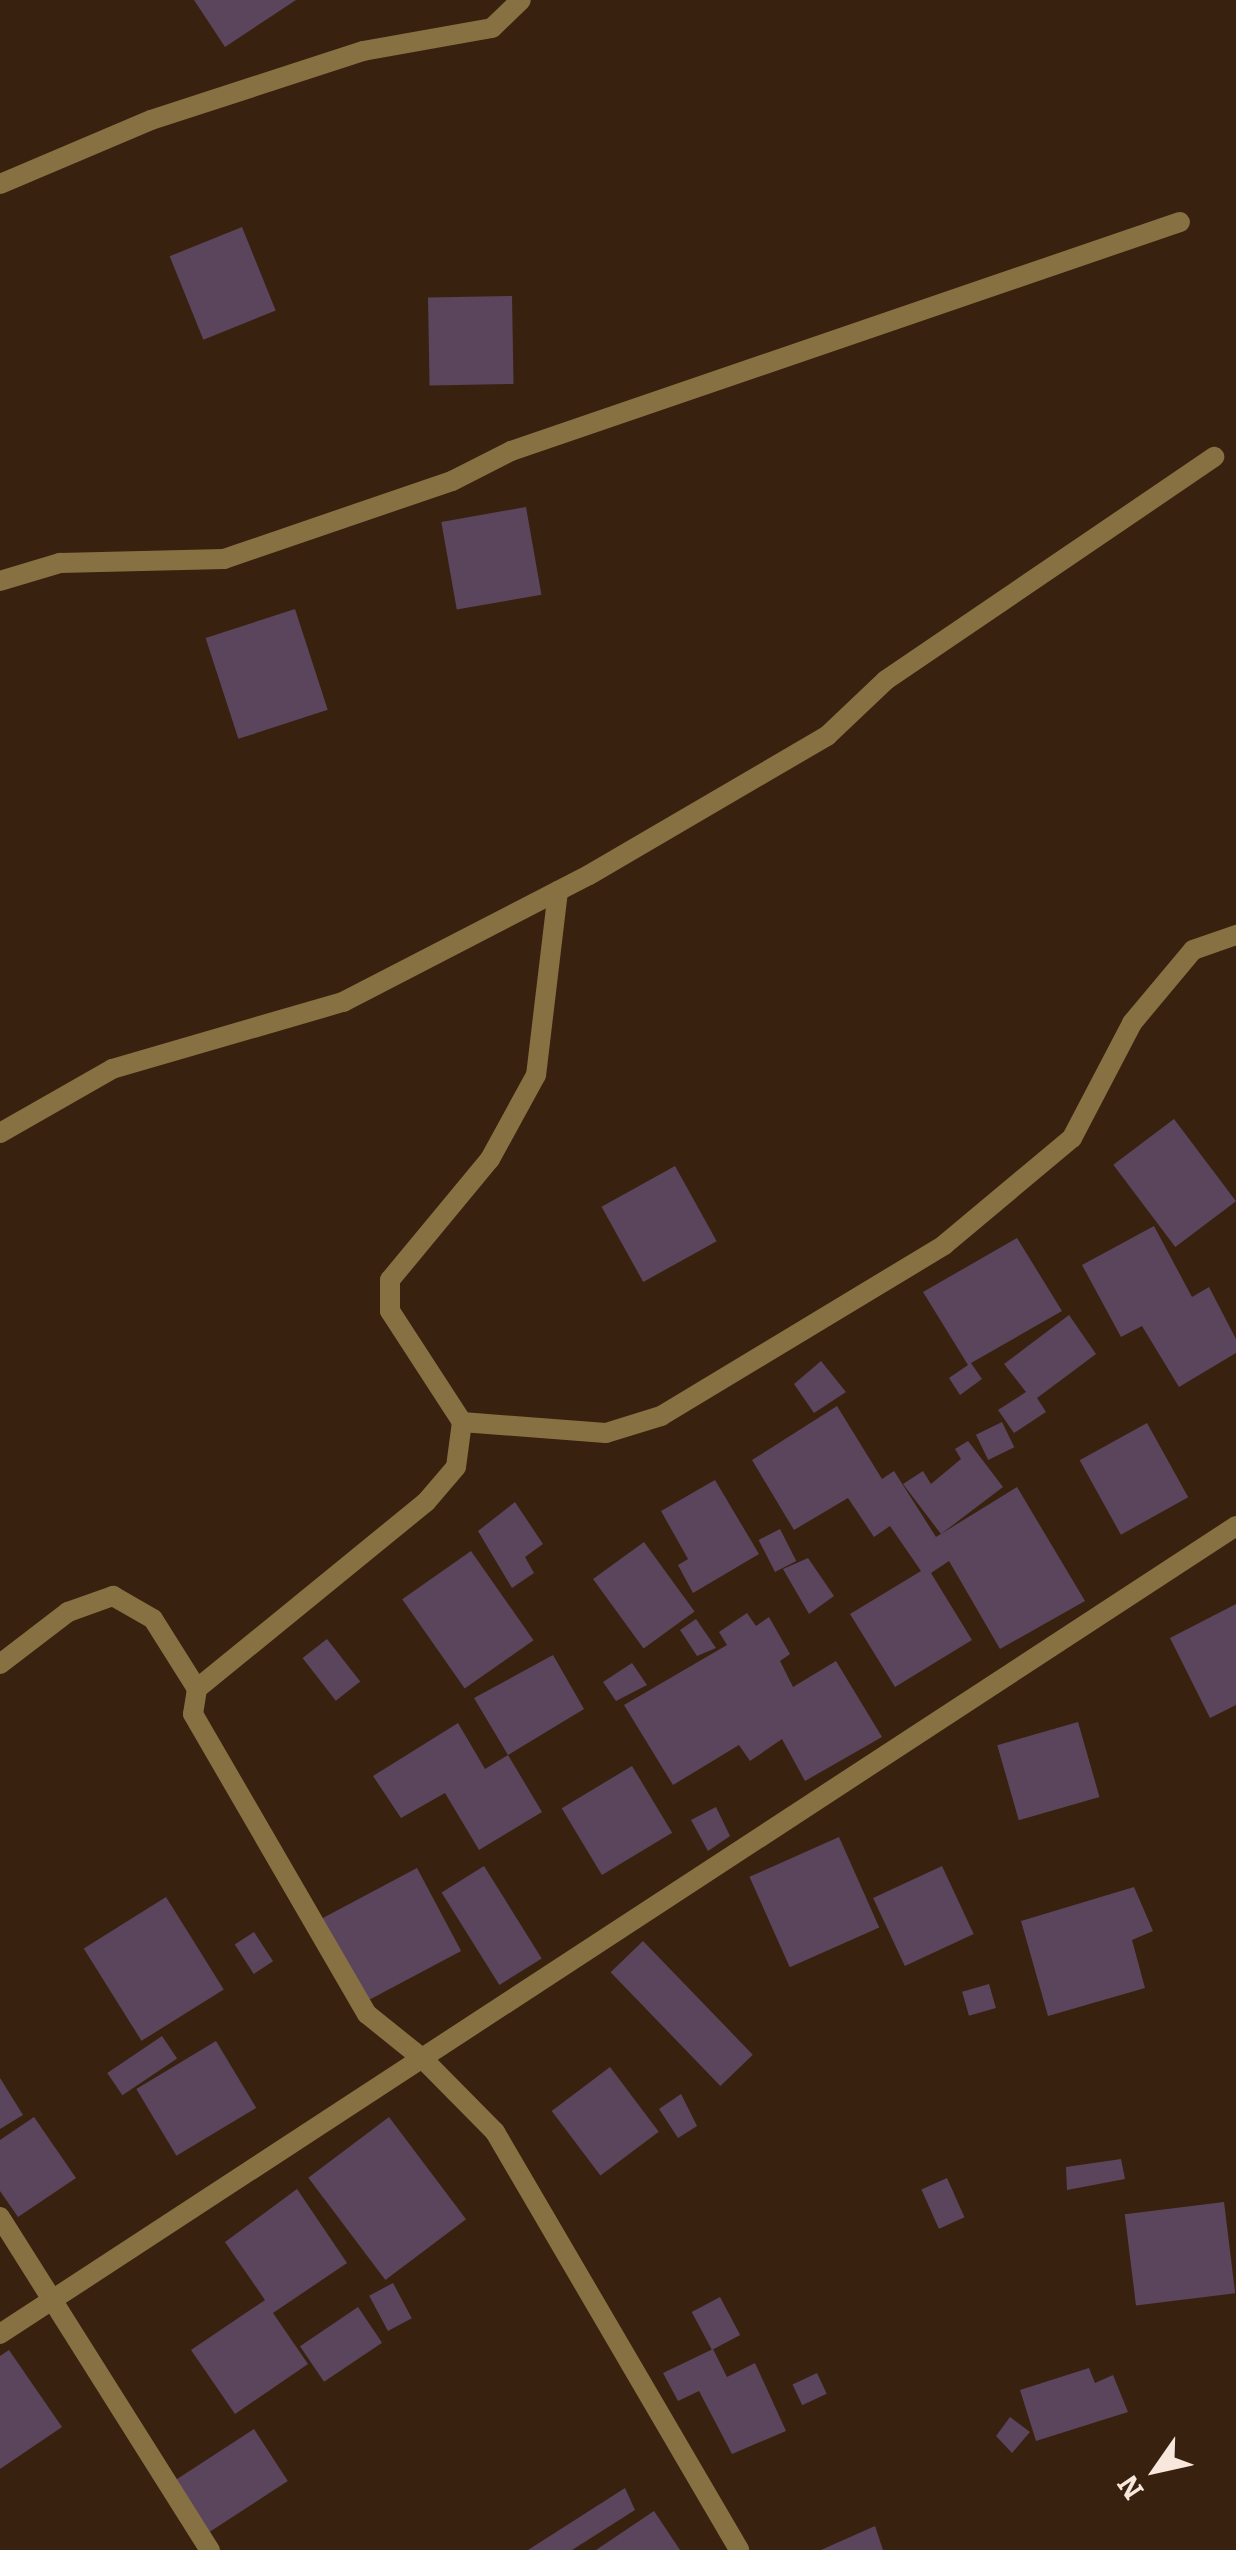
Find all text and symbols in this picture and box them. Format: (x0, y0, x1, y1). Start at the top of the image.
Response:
north arrow (1106, 2420, 1206, 2520)
text: N (1111, 2469, 1150, 2505)

